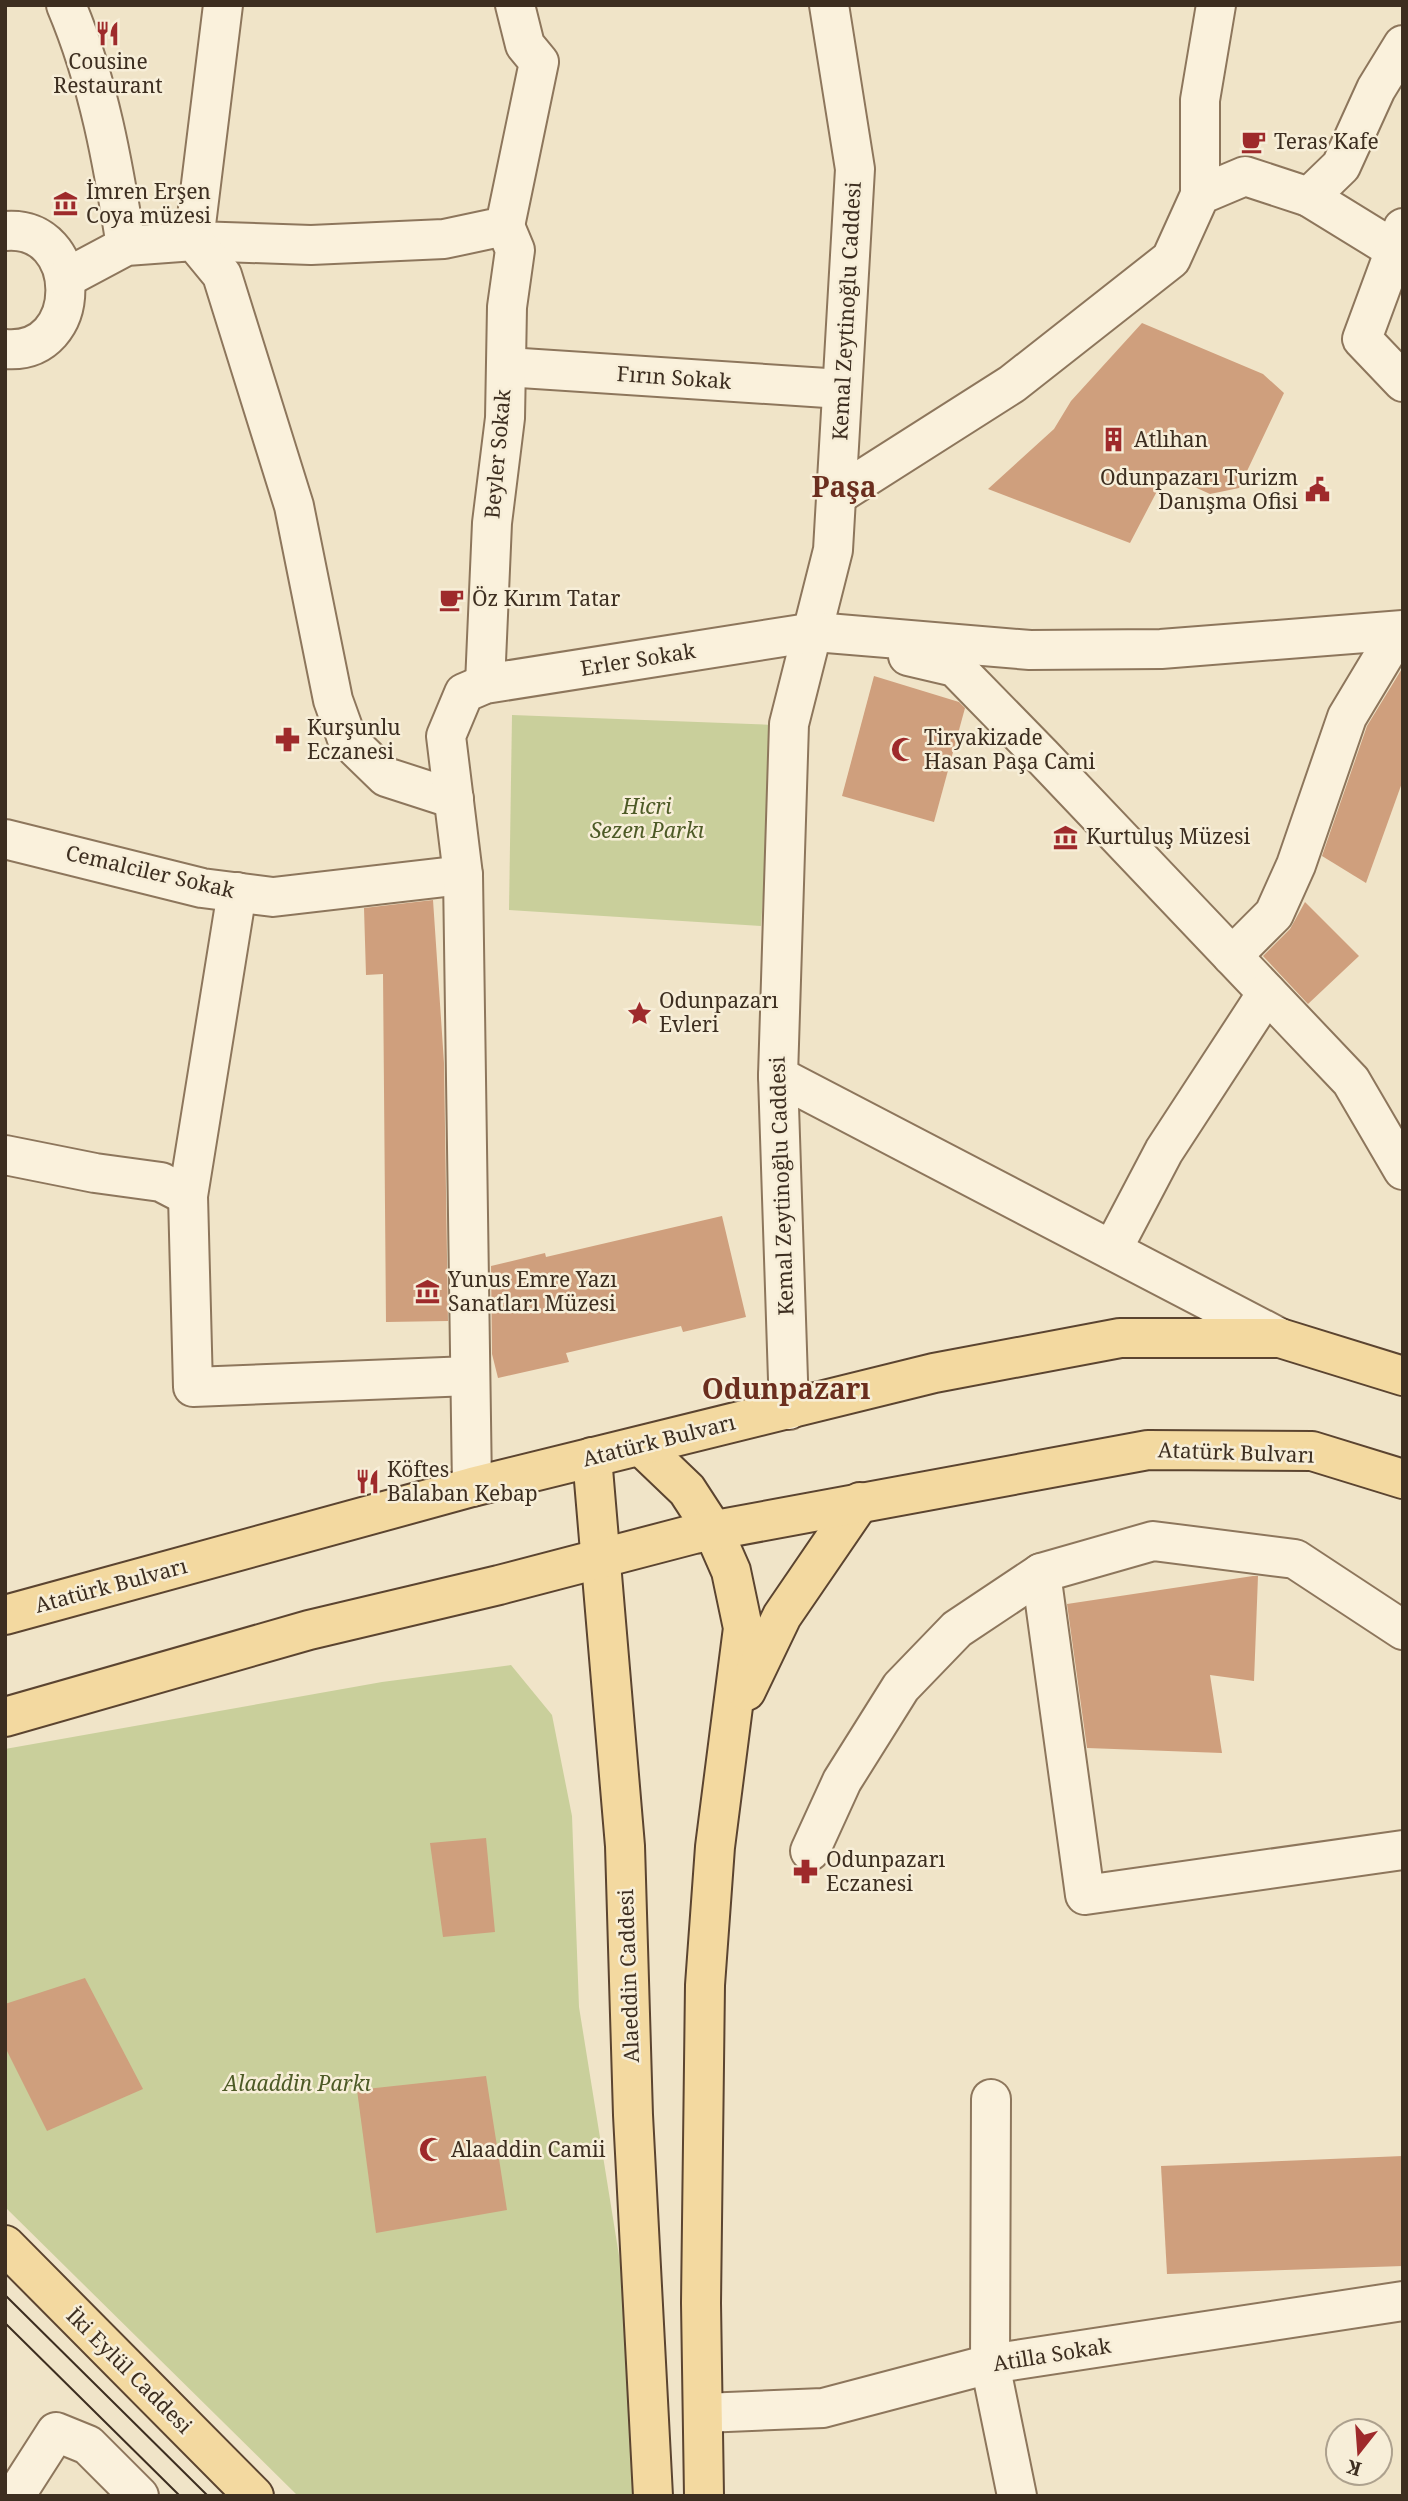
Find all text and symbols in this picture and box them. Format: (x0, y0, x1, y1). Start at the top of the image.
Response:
restaurant icon: Cousine Restaurant (94, 19, 122, 47)
place label: Cousine Restaurant (53, 47, 163, 99)
place label: Teras Kafe (1274, 127, 1379, 155)
cafe icon: Teras Kafe (1240, 128, 1268, 156)
place label: İmren Erşen Coya müzesi (86, 177, 211, 229)
street label: Kemal Zeytinoğlu Caddesi (825, 181, 867, 441)
museum icon: İmren Erşen Coya müzesi (52, 190, 80, 218)
street label: Fırın Sokak (616, 359, 733, 395)
street label: Beyler Sokak (477, 387, 517, 520)
place label: Atlıhan (1134, 425, 1208, 453)
building icon: Atlıhan (1100, 426, 1128, 454)
place label: Odunpazarı Turizm Danışma Ofisi (1100, 463, 1298, 515)
district label: Paşa (812, 467, 876, 505)
public building icon: Odunpazarı Turizm Danışma Ofisi (1304, 476, 1332, 504)
place label: Öz Kırım Tatar (472, 584, 620, 612)
cafe icon: Öz Kırım Tatar (438, 585, 466, 613)
street label: Erler Sokak (578, 636, 698, 682)
place label: Kurşunlu Eczanesi (307, 713, 401, 765)
place label: Tiryakizade Hasan Paşa Cami (924, 723, 1096, 775)
pharmacy icon: Kurşunlu Eczanesi (273, 726, 301, 754)
mosque icon: Tiryakizade Hasan Paşa Cami (890, 736, 918, 764)
park label: Hicri Sezen Parkı (590, 792, 705, 844)
place label: Kurtuluş Müzesi (1086, 822, 1250, 850)
museum icon: Kurtuluş Müzesi (1052, 823, 1080, 851)
street label: Cemalciler Sokak (63, 838, 238, 904)
place label: Odunpazarı Evleri (659, 986, 779, 1038)
place icon: Odunpazarı Evleri (625, 999, 653, 1027)
street label: Kemal Zeytinoğlu Caddesi (762, 1056, 800, 1316)
place label: Yunus Emre Yazı Sanatları Müzesi (447, 1265, 617, 1317)
museum icon: Yunus Emre Yazı Sanatları Müzesi (414, 1278, 442, 1306)
district label: Odunpazarı (702, 1369, 870, 1407)
street label: Atatürk Bulvarı (579, 1407, 738, 1473)
street label: Atatürk Bulvarı (1157, 1435, 1315, 1469)
place label: Köftes Balaban Kebap (387, 1455, 538, 1507)
restaurant icon: Köftes Balaban Kebap (353, 1468, 381, 1496)
street label: Atatürk Bulvarı (32, 1551, 190, 1619)
place label: Odunpazarı Eczanesi (826, 1845, 946, 1897)
pharmacy icon: Odunpazarı Eczanesi (792, 1858, 820, 1886)
street label: Alaeddin Caddesi (611, 1888, 645, 2063)
park label: Alaaddin Parkı (221, 2069, 371, 2097)
place label: Alaaddin Camii (451, 2135, 606, 2163)
mosque icon: Alaaddin Camii (417, 2136, 445, 2164)
street label: İki Eylül Caddesi (61, 2301, 199, 2439)
street label: Atilla Sokak (991, 2331, 1114, 2377)
north arrow (1324, 2417, 1394, 2487)
text: K (1344, 2454, 1365, 2483)

